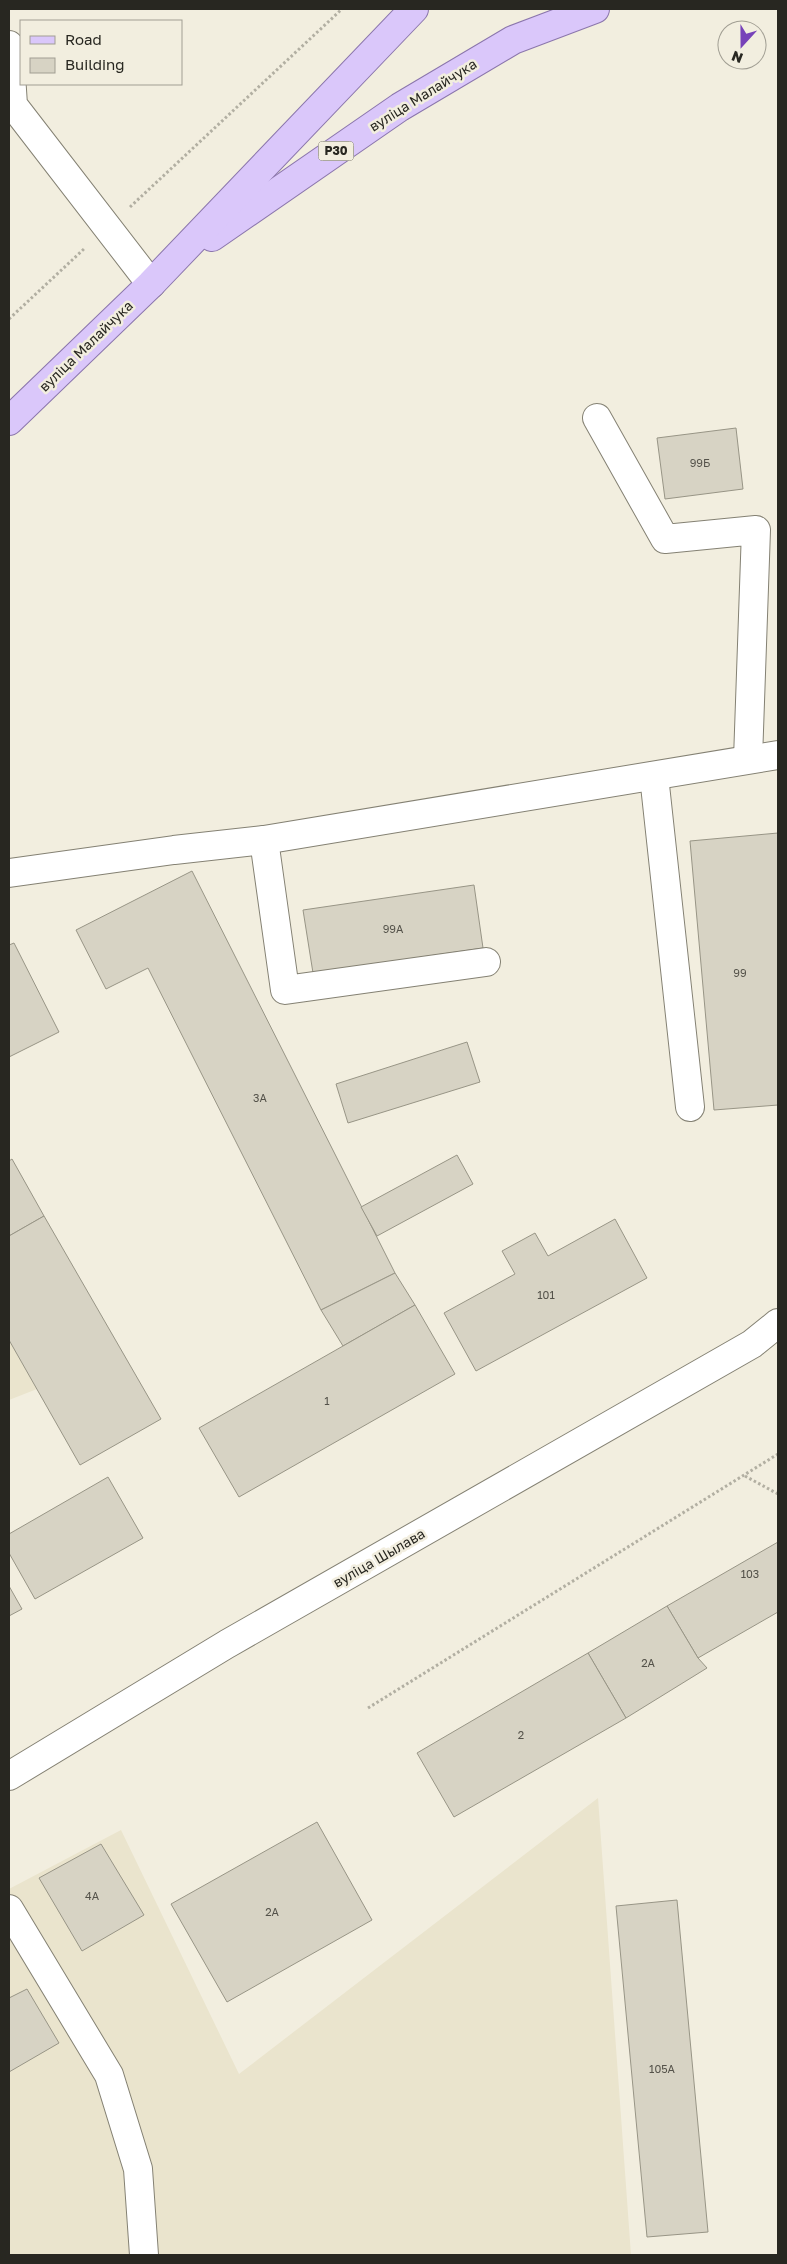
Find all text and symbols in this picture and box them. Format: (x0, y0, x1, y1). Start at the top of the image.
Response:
legend (20, 20, 182, 85)
north arrow (717, 20, 767, 70)
text: Road (65, 30, 102, 48)
text: N (729, 48, 745, 67)
text: Building (65, 55, 125, 73)
street label: вуліца Малайчука (366, 55, 480, 134)
road number: Р30 (318, 142, 354, 160)
street label: вуліца Малайчука (35, 297, 136, 395)
house number: 99Б (690, 456, 710, 469)
house number: 99А (383, 922, 404, 935)
house number: 99 (733, 966, 747, 979)
house number: 3А (253, 1091, 268, 1104)
house number: 101 (537, 1288, 555, 1301)
house number: 1 (324, 1394, 330, 1407)
street label: вуліца Шылава (330, 1524, 428, 1591)
house number: 103 (741, 1567, 759, 1580)
house number: 2А (641, 1656, 656, 1669)
house number: 2 (518, 1728, 524, 1741)
house number: 4А (85, 1889, 100, 1902)
house number: 2А (265, 1905, 280, 1918)
house number: 105А (649, 2062, 676, 2075)

